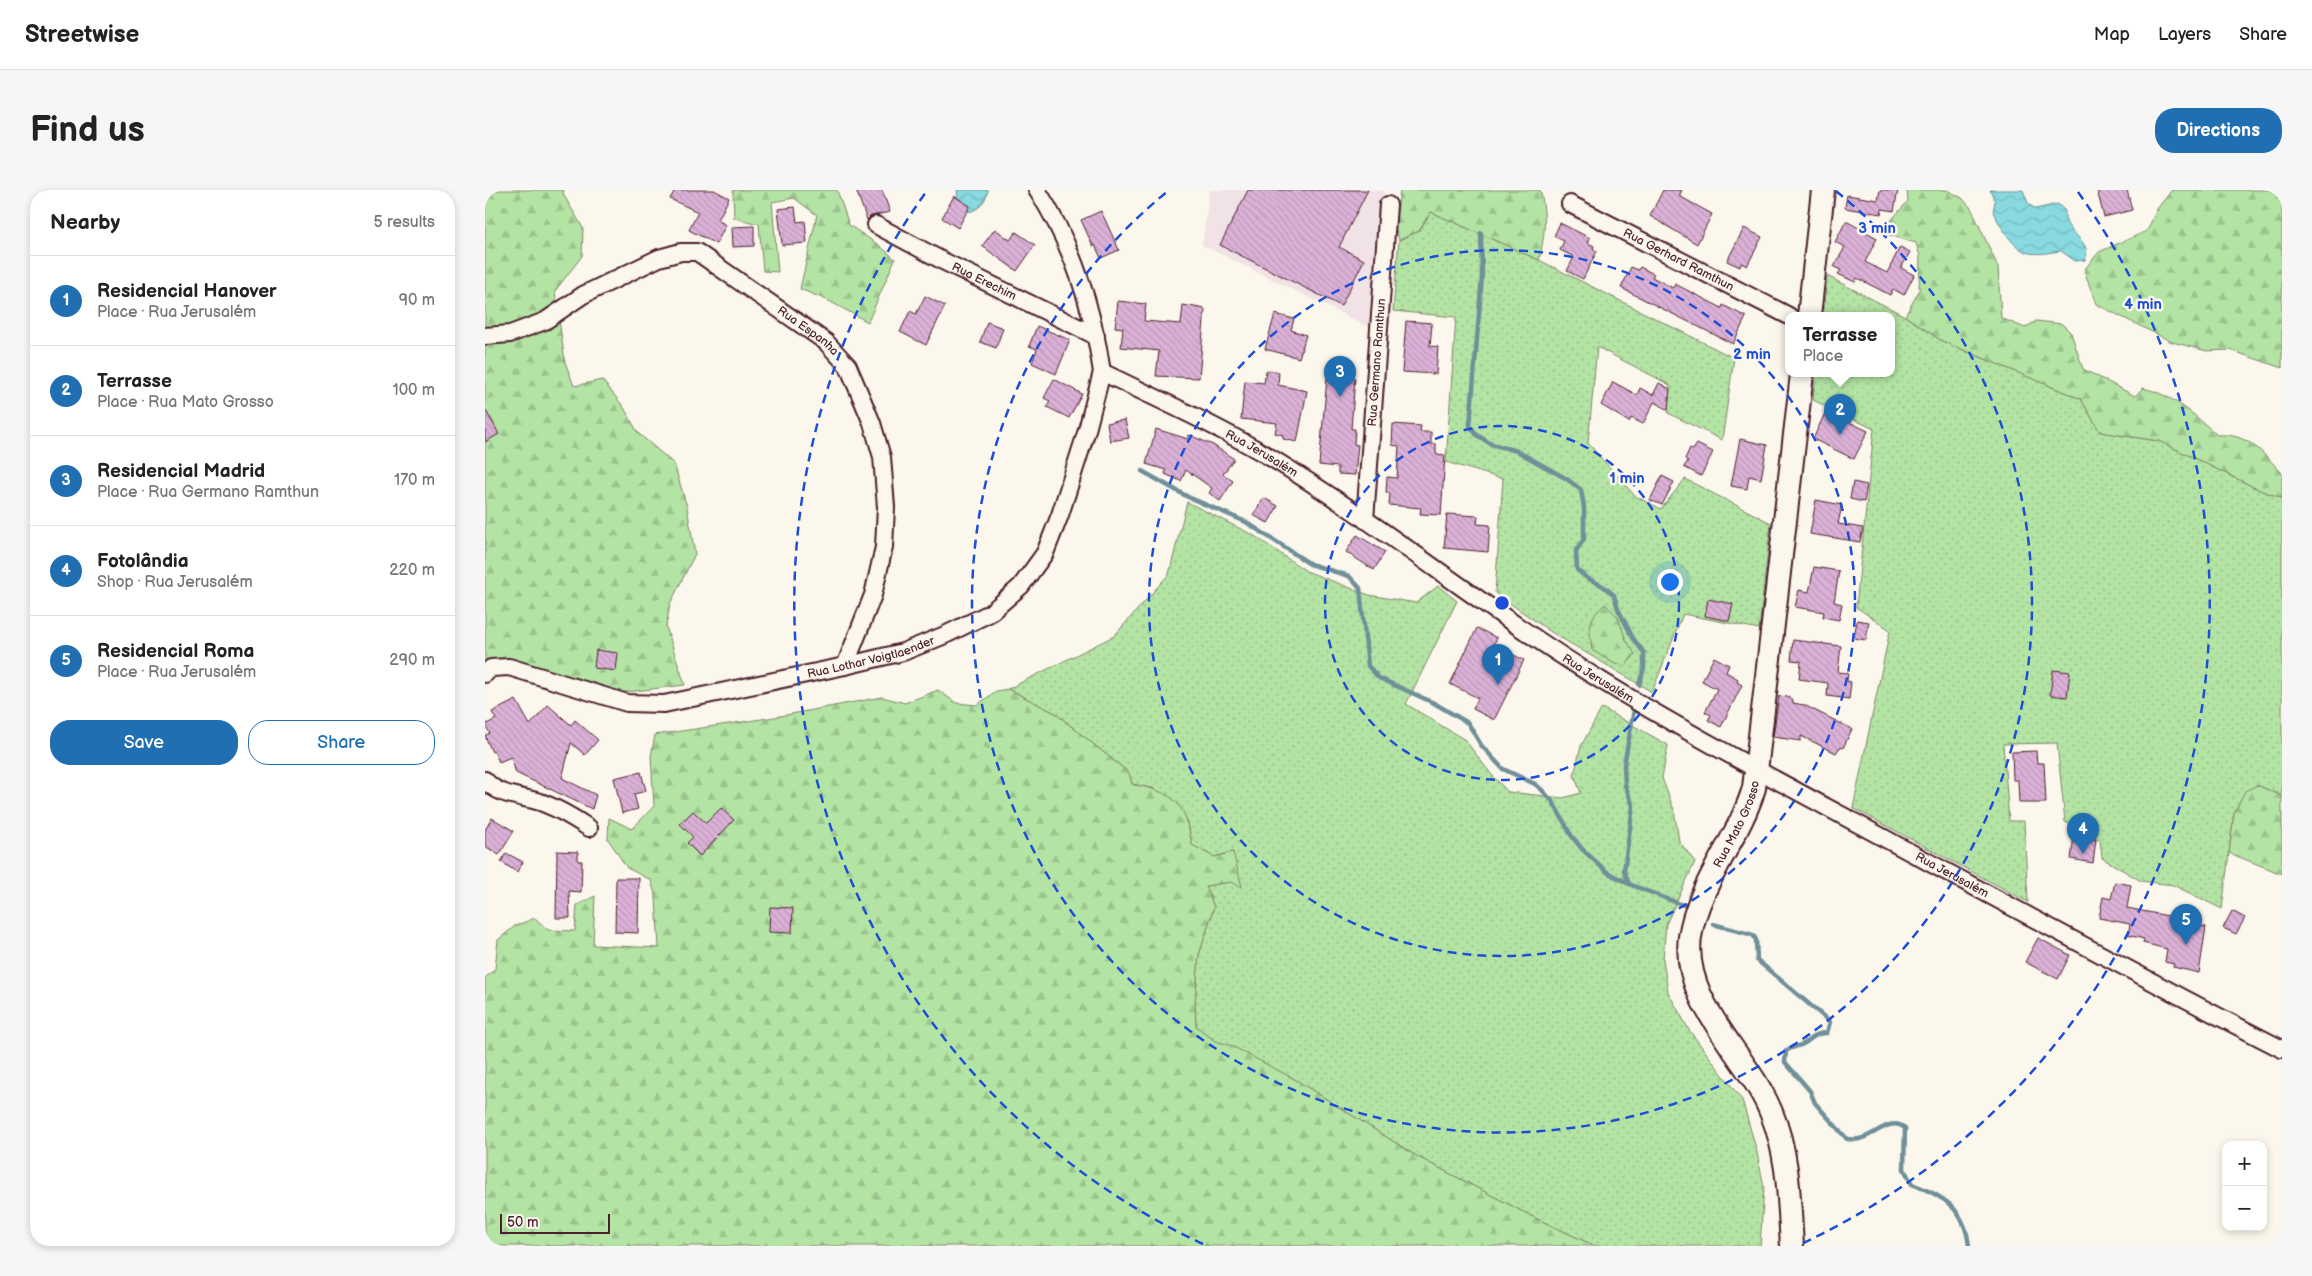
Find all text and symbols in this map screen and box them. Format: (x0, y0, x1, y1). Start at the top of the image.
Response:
text: Streetwise (25, 20, 139, 49)
text: Map (2094, 24, 2130, 45)
text: Layers (2158, 24, 2211, 45)
text: Share (2239, 24, 2287, 45)
button: Directions (2155, 108, 2282, 153)
text: Find us (30, 109, 145, 152)
text: Nearby (50, 210, 120, 235)
text: 5 results (373, 213, 435, 232)
text: 3 min (1858, 219, 1896, 238)
street label: Rua Gerhard Ramthun (1620, 225, 1737, 295)
street label: Rua Erechim (949, 259, 1019, 304)
text: Residencial Hanover (97, 280, 277, 303)
text: 1 (63, 291, 69, 310)
text: 90 m (399, 291, 435, 310)
text: 4 min (2124, 295, 2162, 314)
street label: Rua Germano Ramthun (1365, 298, 1389, 427)
text: Place · Rua Jerusalém (97, 303, 256, 322)
street label: Rua Espanha (774, 303, 842, 359)
popup (1785, 312, 1895, 377)
text: Terrasse (1803, 324, 1877, 347)
text: 2 min (1733, 345, 1771, 364)
text: Place (1803, 347, 1843, 366)
pin: 3 (1324, 356, 1356, 397)
text: Terrasse (97, 370, 172, 393)
text: 2 (61, 381, 71, 400)
text: 100 m (392, 381, 435, 400)
text: Place · Rua Mato Grosso (97, 393, 274, 412)
pin: 2 (1824, 394, 1856, 435)
street label: Rua Jerusalém (1223, 427, 1301, 481)
text: Residencial Madrid (97, 460, 265, 483)
text: 1 min (1609, 469, 1645, 488)
text: 3 (61, 471, 71, 490)
text: 170 m (394, 471, 435, 490)
text: Place · Rua Germano Ramthun (97, 483, 319, 502)
text: Fotolândia (97, 550, 189, 573)
text: 4 (61, 561, 71, 580)
text: 220 m (389, 561, 435, 580)
your location (1657, 569, 1683, 595)
text: Shop · Rua Jerusalém (97, 573, 253, 592)
centre of rings (1493, 594, 1511, 612)
street label: Rua Lothar Voigtlaender (806, 633, 937, 682)
text: Residencial Roma (97, 640, 254, 663)
pin: 1 (1482, 644, 1514, 685)
text: 5 (61, 651, 71, 670)
text: 290 m (389, 651, 435, 670)
street label: Rua Jerusalém (1559, 651, 1636, 706)
text: Place · Rua Jerusalém (97, 663, 256, 682)
button: Save (50, 720, 238, 765)
button: Share (248, 720, 435, 765)
street label: Rua Mato Grosso (1710, 780, 1763, 870)
pin: 4 (2067, 813, 2099, 854)
street label: Rua Jerusalém (1913, 849, 1991, 901)
pin: 5 (2170, 904, 2202, 945)
map controls (2222, 1141, 2267, 1231)
button: + (2222, 1141, 2267, 1186)
button: − (2222, 1186, 2267, 1231)
scale bar (500, 1211, 610, 1234)
text: 50 m (507, 1214, 539, 1231)

